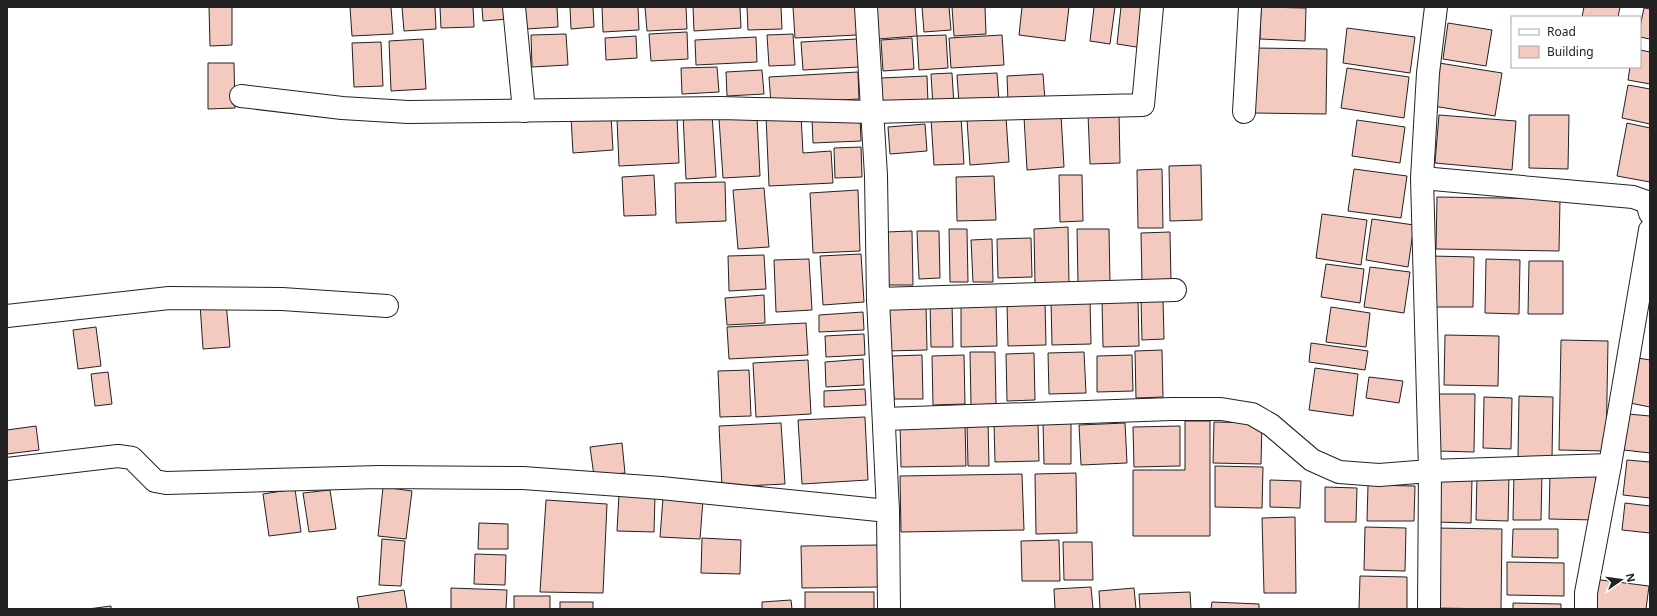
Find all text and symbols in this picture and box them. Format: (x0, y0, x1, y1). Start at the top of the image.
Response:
legend (1511, 16, 1641, 68)
text: Road (1547, 23, 1576, 40)
text: Building (1547, 43, 1594, 60)
north arrow (1601, 560, 1641, 600)
text: N (1623, 572, 1640, 584)

